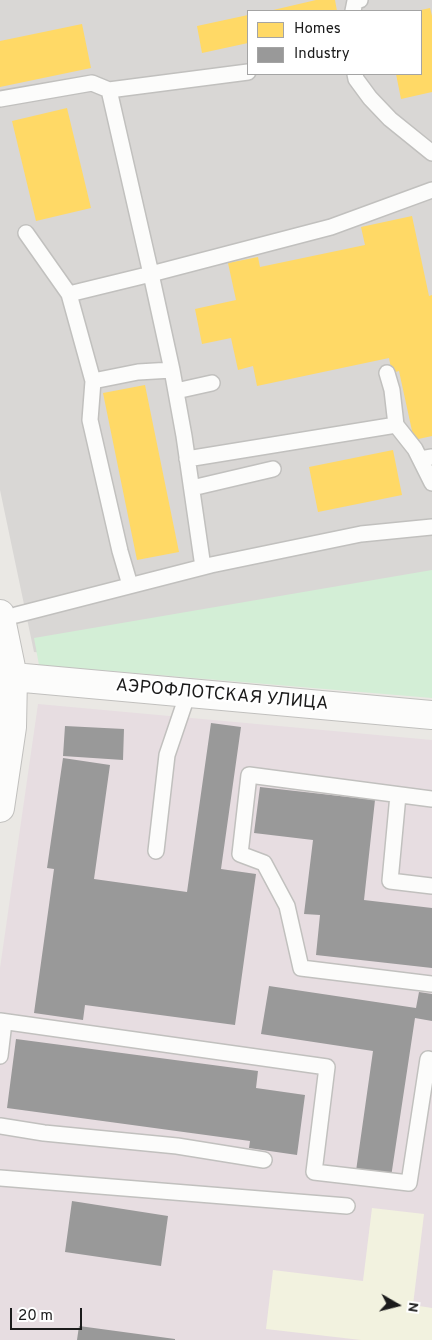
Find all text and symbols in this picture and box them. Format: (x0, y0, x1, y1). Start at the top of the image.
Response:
legend (247, 10, 422, 75)
text: Homes (294, 20, 341, 39)
text: Industry (294, 45, 350, 64)
street label: АЭРОФЛОТСКАЯ УЛИЦА (115, 676, 329, 716)
north arrow (372, 1280, 422, 1330)
scale bar (12, 1298, 85, 1330)
text: N (403, 1301, 421, 1313)
text: 20 m (18, 1307, 53, 1326)

